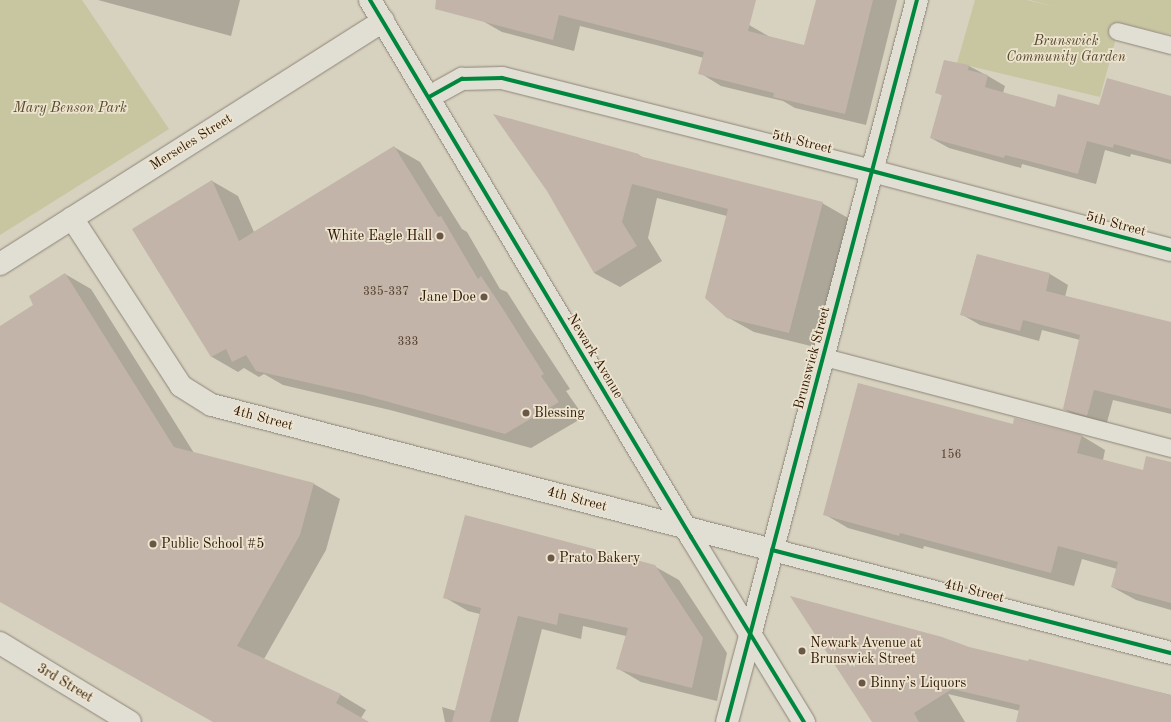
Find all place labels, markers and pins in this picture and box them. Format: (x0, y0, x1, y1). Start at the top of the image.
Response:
place label: White Eagle Hall (327, 228, 432, 244)
marker: White Eagle Hall (435, 231, 445, 241)
place label: Jane Doe (419, 289, 476, 305)
marker: Jane Doe (479, 292, 489, 302)
place label: Blessing (534, 405, 585, 421)
marker: Blessing (521, 408, 531, 418)
place label: Public School #5 (161, 536, 264, 552)
marker: Public School #5 (148, 539, 158, 549)
place label: Prato Bakery (559, 550, 640, 566)
marker: Prato Bakery (546, 553, 556, 563)
place label: Newark Avenue at Brunswick Street (810, 635, 922, 668)
marker: Newark Avenue at Brunswick Street (797, 646, 807, 656)
place label: Binny’s Liquors (870, 675, 966, 691)
marker: Binny’s Liquors (857, 678, 867, 688)

